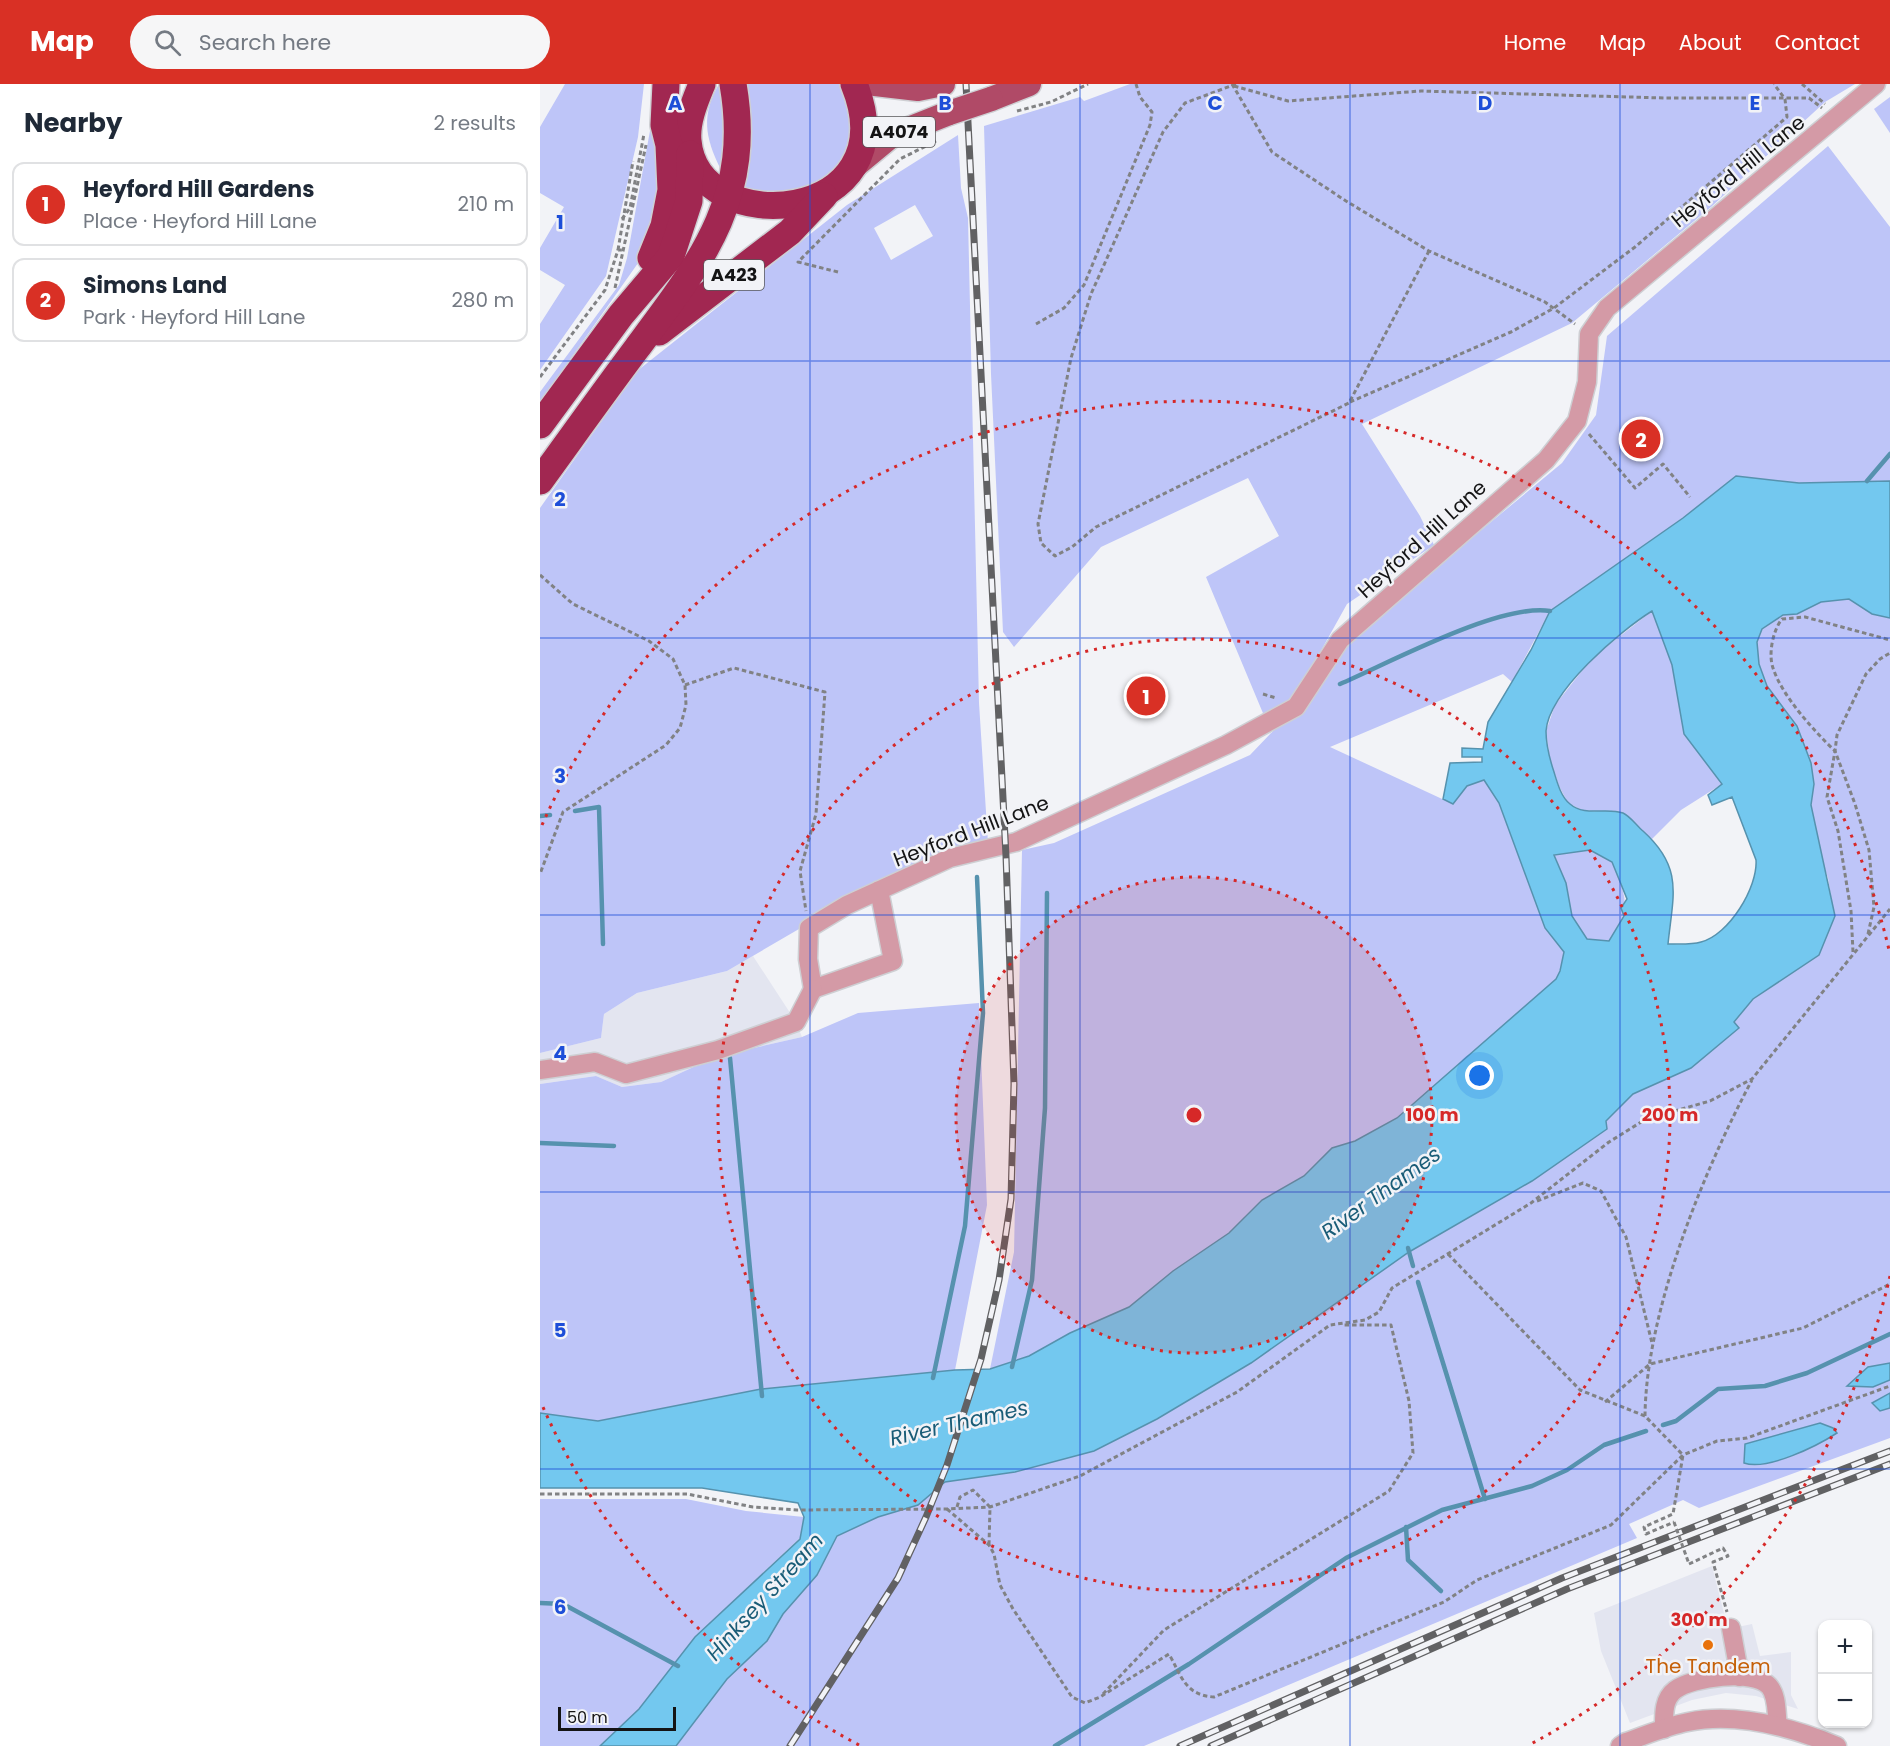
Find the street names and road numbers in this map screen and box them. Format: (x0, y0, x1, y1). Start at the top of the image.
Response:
street label: Heyford Hill Lane (1665, 108, 1811, 234)
road number: A4074 (863, 117, 935, 147)
road number: A423 (704, 260, 764, 290)
street label: Heyford Hill Lane (1352, 474, 1492, 604)
street label: Heyford Hill Lane (889, 788, 1053, 874)

